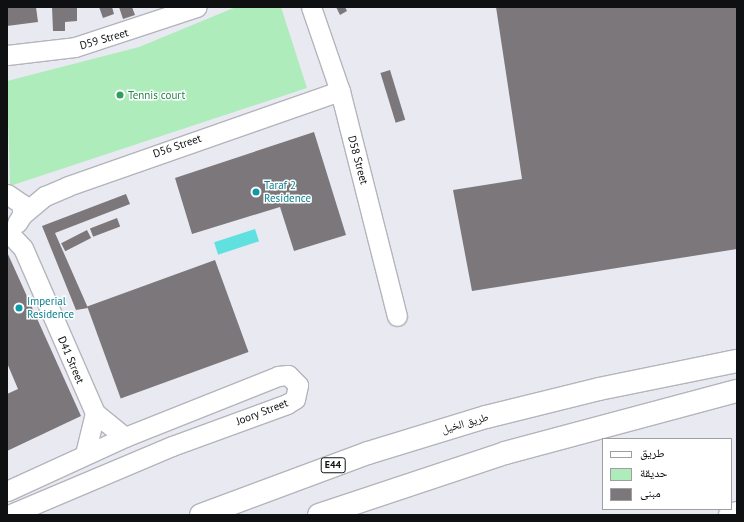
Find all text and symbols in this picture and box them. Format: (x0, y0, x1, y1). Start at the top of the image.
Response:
street label: D59 Street (78, 26, 130, 52)
place label: Tennis court (128, 88, 185, 102)
marker: Tennis court (115, 90, 125, 100)
street label: D56 Street (151, 132, 203, 160)
street label: D58 Street (345, 134, 371, 186)
place label: Taraf 2 Residence (264, 179, 311, 205)
marker: Taraf 2 Residence (251, 187, 261, 197)
place label: Imperial Residence (27, 295, 74, 321)
marker: Imperial Residence (14, 303, 24, 313)
street label: D41 Street (55, 334, 87, 386)
street label: Joory Street (234, 396, 290, 428)
street label: طريق الخيل (440, 410, 490, 436)
legend (602, 438, 732, 510)
text: طريق (640, 445, 665, 460)
road number: E44 (320, 457, 346, 473)
text: حديقة (640, 465, 668, 480)
text: مبنى (640, 485, 661, 500)

